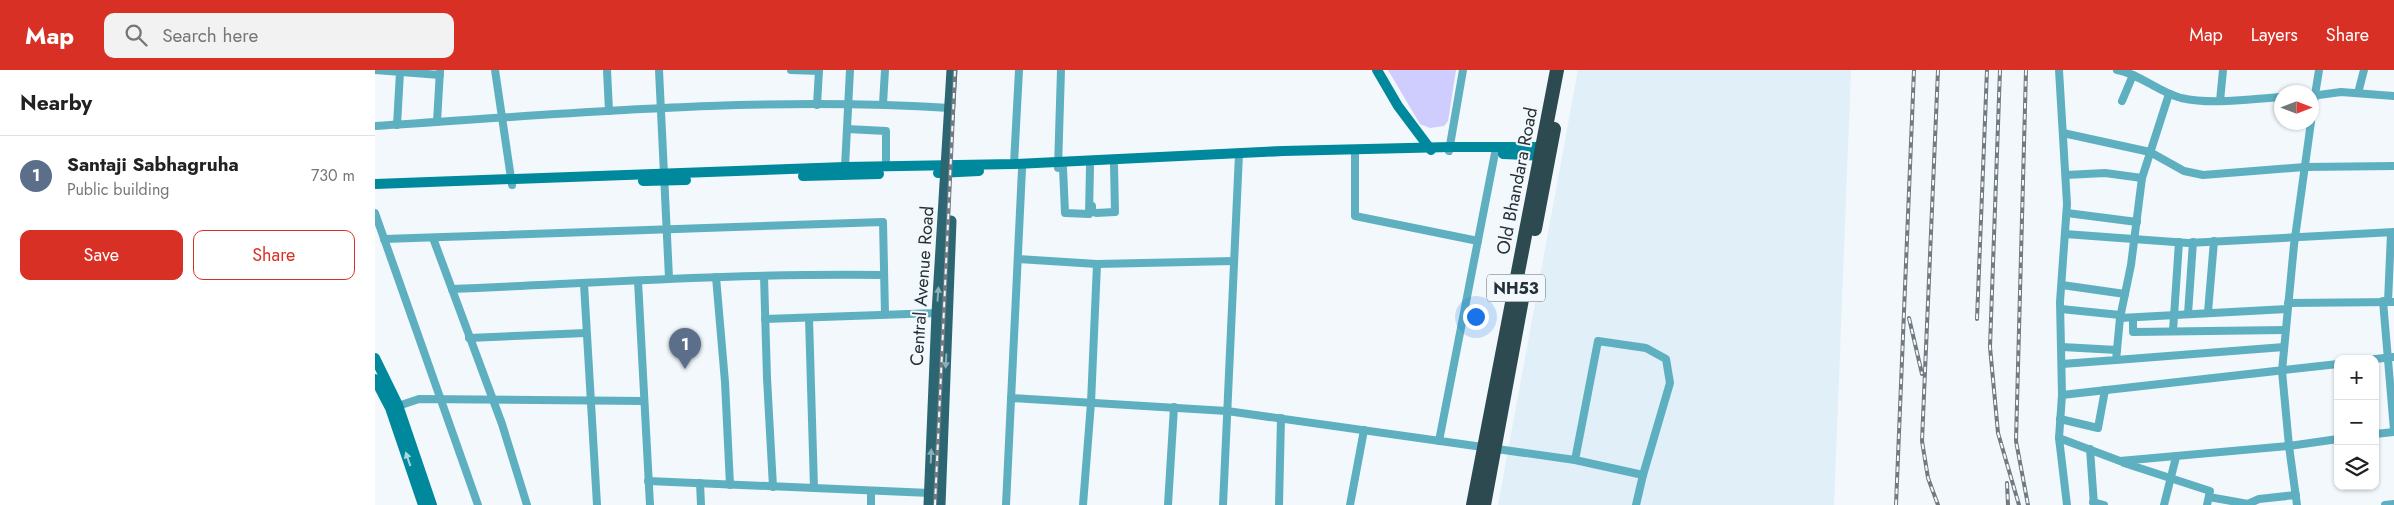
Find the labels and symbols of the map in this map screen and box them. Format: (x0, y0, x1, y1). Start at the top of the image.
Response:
north arrow (2274, 85, 2319, 130)
street label: Old Bhandara Road (1490, 105, 1544, 257)
street label: Central Avenue Road (903, 205, 941, 367)
road number: NH53 (1487, 274, 1545, 302)
one-way arrow (935, 286, 943, 302)
your location (1463, 304, 1489, 330)
pin: 1 (669, 328, 701, 369)
one-way arrow (941, 353, 949, 369)
one-way arrow (927, 448, 935, 464)
one-way arrow (404, 451, 411, 466)

